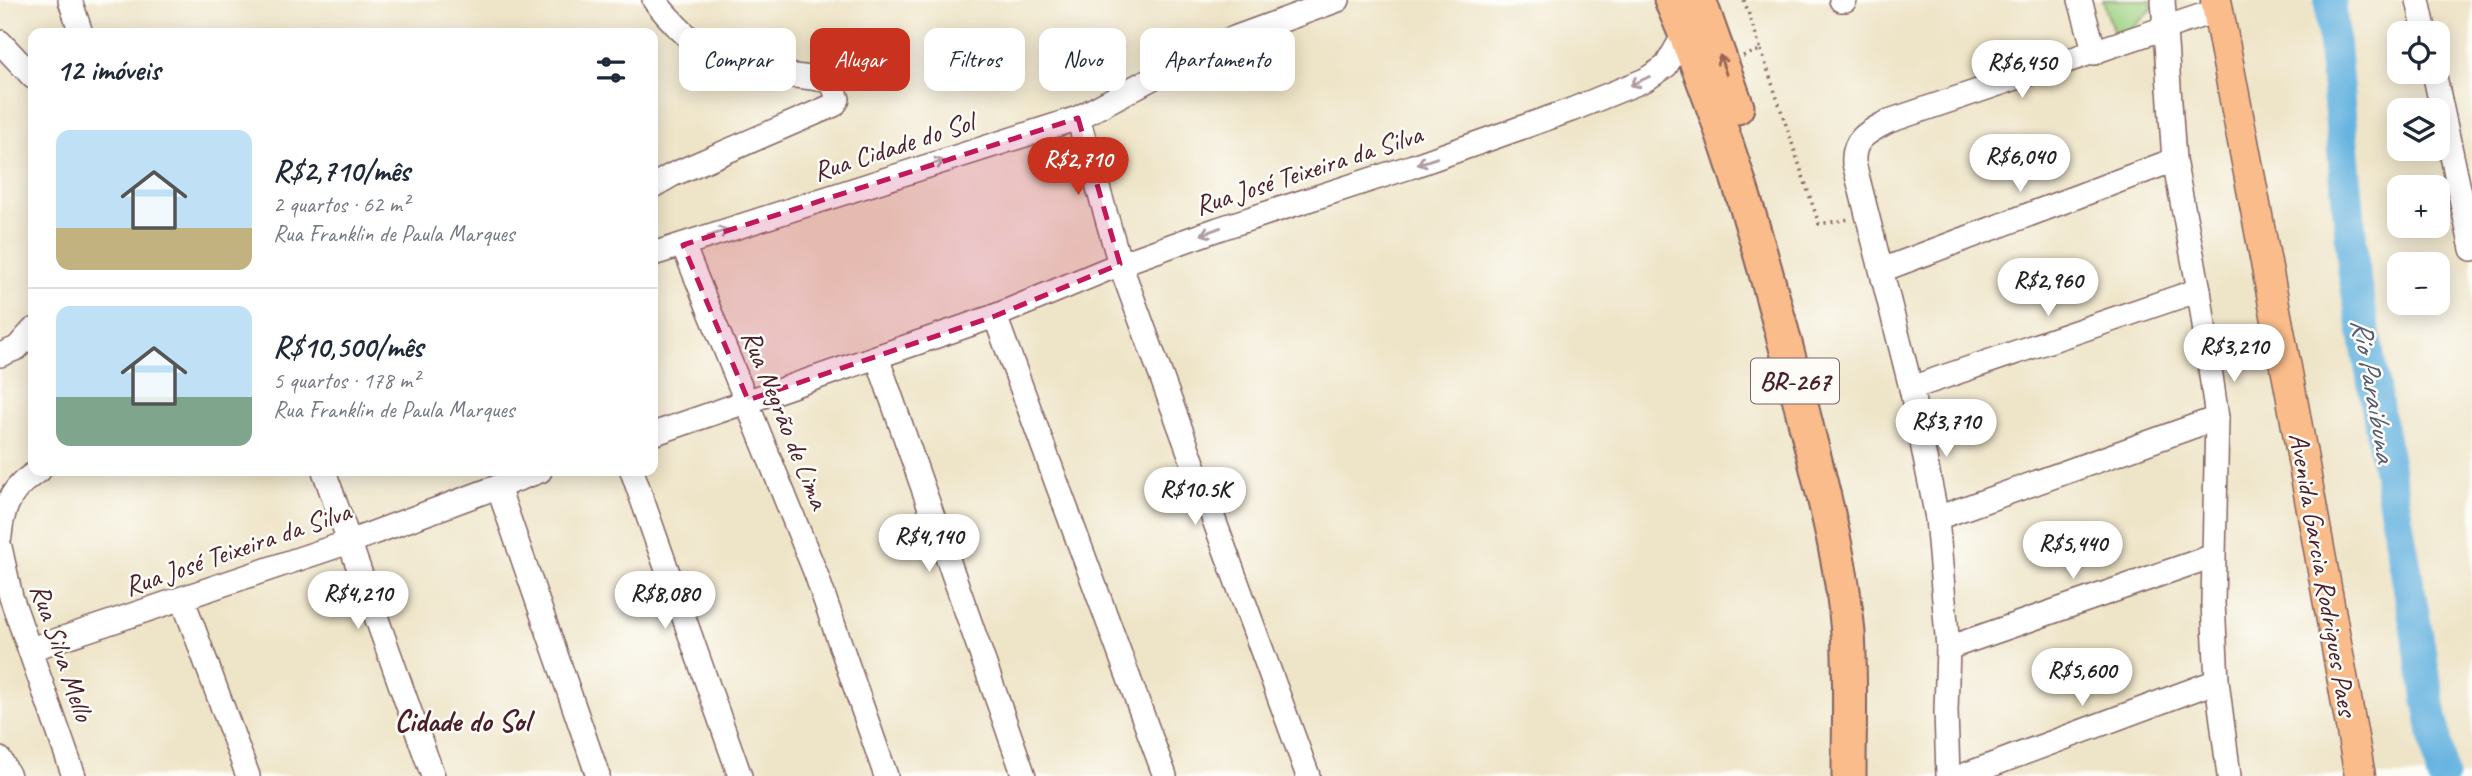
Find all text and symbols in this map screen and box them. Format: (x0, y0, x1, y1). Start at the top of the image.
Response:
map controls (2387, 21, 2450, 315)
button: locate (2387, 21, 2450, 84)
chip: Comprar (679, 28, 796, 91)
chip: Alugar (810, 28, 910, 91)
chip: Filtros (924, 28, 1025, 91)
chip: Novo (1039, 28, 1126, 91)
chip: Apartamento (1140, 28, 1295, 91)
pin: R$6,450 (1957, 41, 2087, 100)
text: R$6,450 (1988, 48, 2056, 77)
text: 12 imóveis (56, 51, 160, 89)
icon: filters (592, 51, 630, 89)
one-way arrow (1716, 54, 1728, 76)
one-way arrow (1630, 75, 1651, 88)
button: layers (2387, 98, 2450, 161)
street label: Rua Cidade do Sol (808, 102, 983, 189)
street label: Rua José Teixeira da Silva (1190, 116, 1428, 223)
pin: R$6,040 (1955, 134, 2085, 194)
pin: R$2,710 (1013, 138, 1143, 197)
text: R$6,040 (1985, 142, 2055, 171)
text: R$2,710 (1044, 145, 1112, 174)
text: R$2,710/mês (273, 152, 410, 190)
one-way arrow (1417, 156, 1439, 168)
one-way arrow (923, 157, 945, 169)
icon: home (112, 158, 196, 242)
button: + (2387, 175, 2450, 238)
text: 2 quartos · 62 m² (273, 190, 409, 219)
text: Rua Franklin de Paula Marques (273, 219, 514, 248)
one-way arrow (706, 226, 728, 239)
one-way arrow (1201, 226, 1223, 238)
button: − (2387, 252, 2450, 315)
pin: R$2,960 (1983, 258, 2113, 318)
text: R$2,960 (2013, 266, 2083, 295)
water label: Rio Paraibuna (2343, 315, 2406, 467)
pin: R$3,210 (2169, 324, 2299, 384)
street label: Rua Negrão de Lima (734, 325, 838, 515)
text: R$10,500/mês (273, 328, 423, 366)
text: R$3,210 (2200, 332, 2268, 361)
icon: home (112, 334, 196, 418)
road number: BR-267 (1751, 358, 1839, 404)
text: 5 quartos · 178 m² (273, 366, 419, 395)
text: Rua Franklin de Paula Marques (273, 395, 514, 424)
pin: R$3,710 (1881, 400, 2011, 459)
text: R$3,710 (1912, 407, 1980, 436)
street label: Avenida Garcia Rodrigues Paes (2281, 430, 2366, 721)
pin: R$10.5K (1130, 468, 1260, 527)
text: R$10.5K (1160, 475, 1230, 504)
street label: Rua José Teixeira da Silva (119, 493, 357, 604)
pin: R$4,140 (864, 514, 994, 574)
text: R$4,140 (895, 522, 963, 551)
pin: R$5,440 (2008, 522, 2138, 581)
text: R$5,440 (2039, 529, 2107, 558)
pin: R$4,210 (293, 572, 423, 631)
pin: R$8,080 (600, 572, 730, 631)
street label: Rua Silva Mello (23, 579, 103, 727)
text: R$4,210 (324, 579, 392, 608)
text: R$8,080 (631, 579, 699, 608)
pin: R$5,600 (2017, 648, 2147, 708)
text: R$5,600 (2048, 656, 2116, 685)
district label: Cidade do Sol (394, 702, 535, 740)

